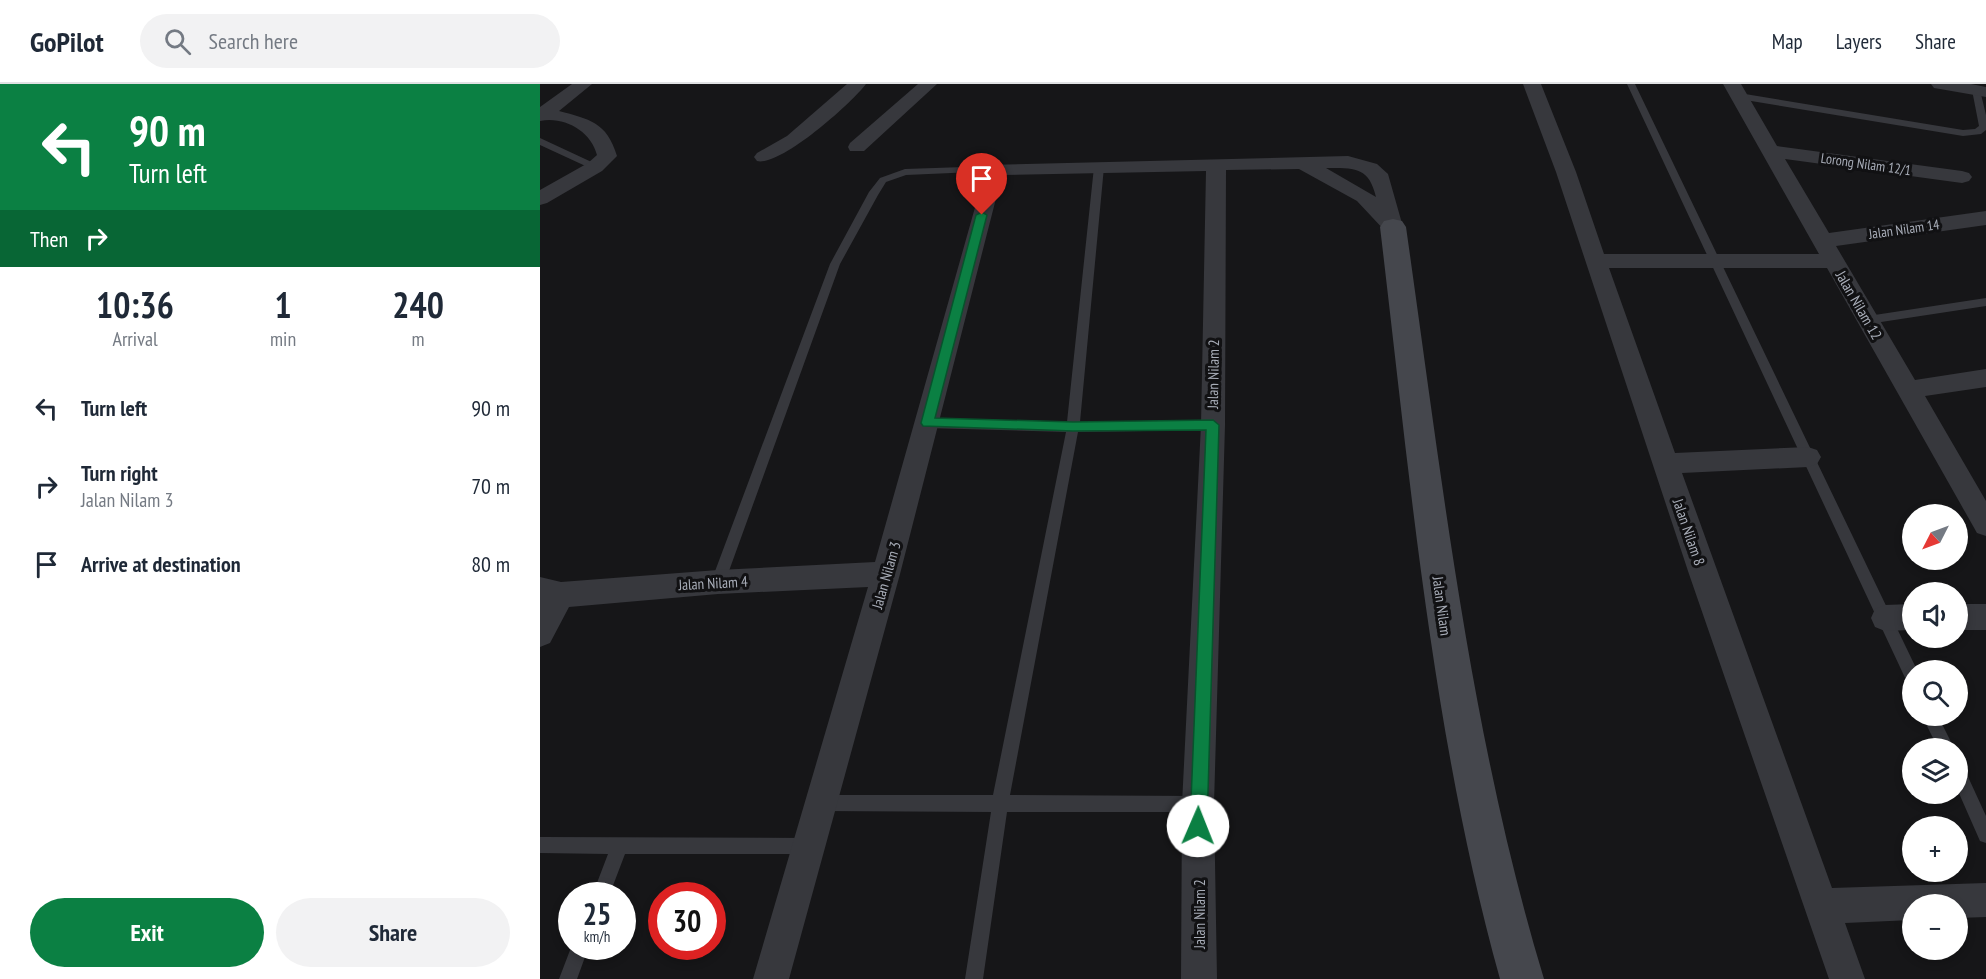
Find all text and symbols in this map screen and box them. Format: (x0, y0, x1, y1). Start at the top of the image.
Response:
search box (140, 14, 560, 68)
text: GoPilot (30, 23, 104, 60)
icon: search (161, 25, 194, 58)
text: Search here (209, 27, 298, 55)
text: Map (1772, 28, 1803, 55)
text: Layers (1836, 28, 1882, 55)
text: Share (1915, 28, 1956, 55)
text: 90 m (129, 103, 206, 158)
icon: left (30, 108, 108, 186)
street label: Lorong Nilam 12/1 (1820, 149, 1912, 179)
pin (956, 153, 1007, 215)
text: Turn left (129, 156, 207, 190)
icon: arrive (965, 162, 998, 195)
street label: Jalan Nilam 14 (1867, 215, 1941, 243)
icon: right (80, 222, 113, 255)
text: Then (30, 225, 68, 253)
street label: Jalan Nilam 12 (1831, 266, 1886, 343)
text: 10:36 (96, 281, 174, 328)
text: 1 (274, 281, 292, 328)
text: 240 (392, 281, 444, 328)
text: Arrival (112, 326, 158, 352)
text: min (270, 326, 296, 352)
text: m (412, 326, 425, 352)
street label: Jalan Nilam 2 (1203, 339, 1223, 410)
icon: left (30, 392, 63, 425)
text: Turn left (81, 394, 147, 422)
text: 90 m (471, 394, 510, 422)
text: Turn right (81, 459, 158, 487)
icon: right (30, 470, 63, 503)
text: 70 m (471, 472, 510, 500)
text: Jalan Nilam 3 (81, 487, 174, 513)
street label: Jalan Nilam 8 (1668, 495, 1709, 568)
north arrow (1902, 504, 1968, 570)
map controls (1902, 504, 1968, 960)
street label: Jalan Nilam 3 (867, 539, 905, 612)
icon: arrive (30, 548, 63, 581)
text: Arrive at destination (81, 550, 241, 578)
text: 80 m (471, 550, 510, 578)
street label: Jalan Nilam 4 (677, 572, 748, 594)
street label: Jalan Nilam (1428, 574, 1456, 637)
button: sound (1902, 582, 1968, 648)
button: search (1902, 660, 1968, 726)
button: layers (1902, 738, 1968, 804)
position arrow (1166, 794, 1230, 858)
button: + (1902, 816, 1968, 882)
street label: Jalan Nilam 2 (1190, 879, 1209, 950)
speed limit sign: 30 (648, 882, 726, 960)
text: 25 (583, 894, 611, 933)
button: − (1902, 894, 1968, 960)
button: Exit (30, 898, 264, 967)
button: Share (276, 898, 510, 967)
text: km/h (584, 927, 610, 946)

